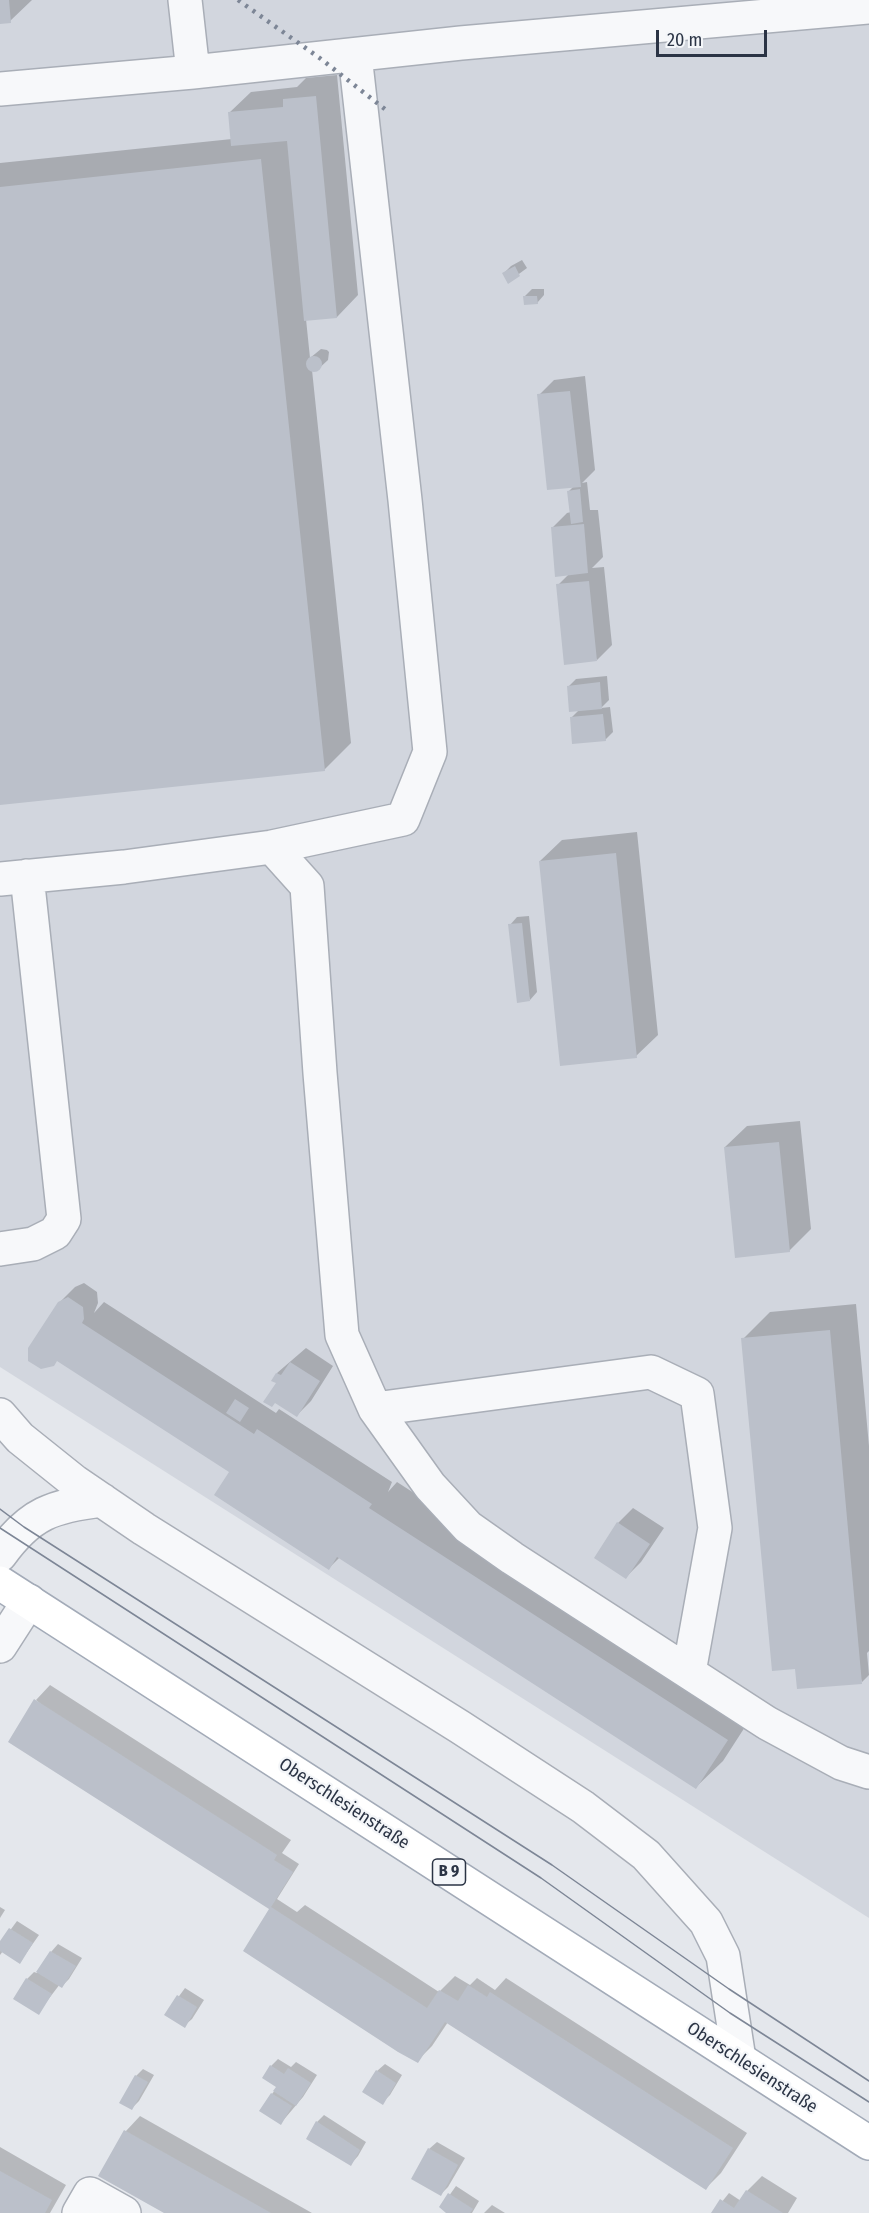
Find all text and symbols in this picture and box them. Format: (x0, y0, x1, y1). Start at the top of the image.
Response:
scale bar (659, 18, 770, 56)
text: 20 m (667, 29, 702, 51)
street label: Oberschlesienstraße (275, 1754, 413, 1854)
road number: B 9 (432, 1859, 466, 1885)
street label: Oberschlesienstraße (683, 2018, 821, 2118)

